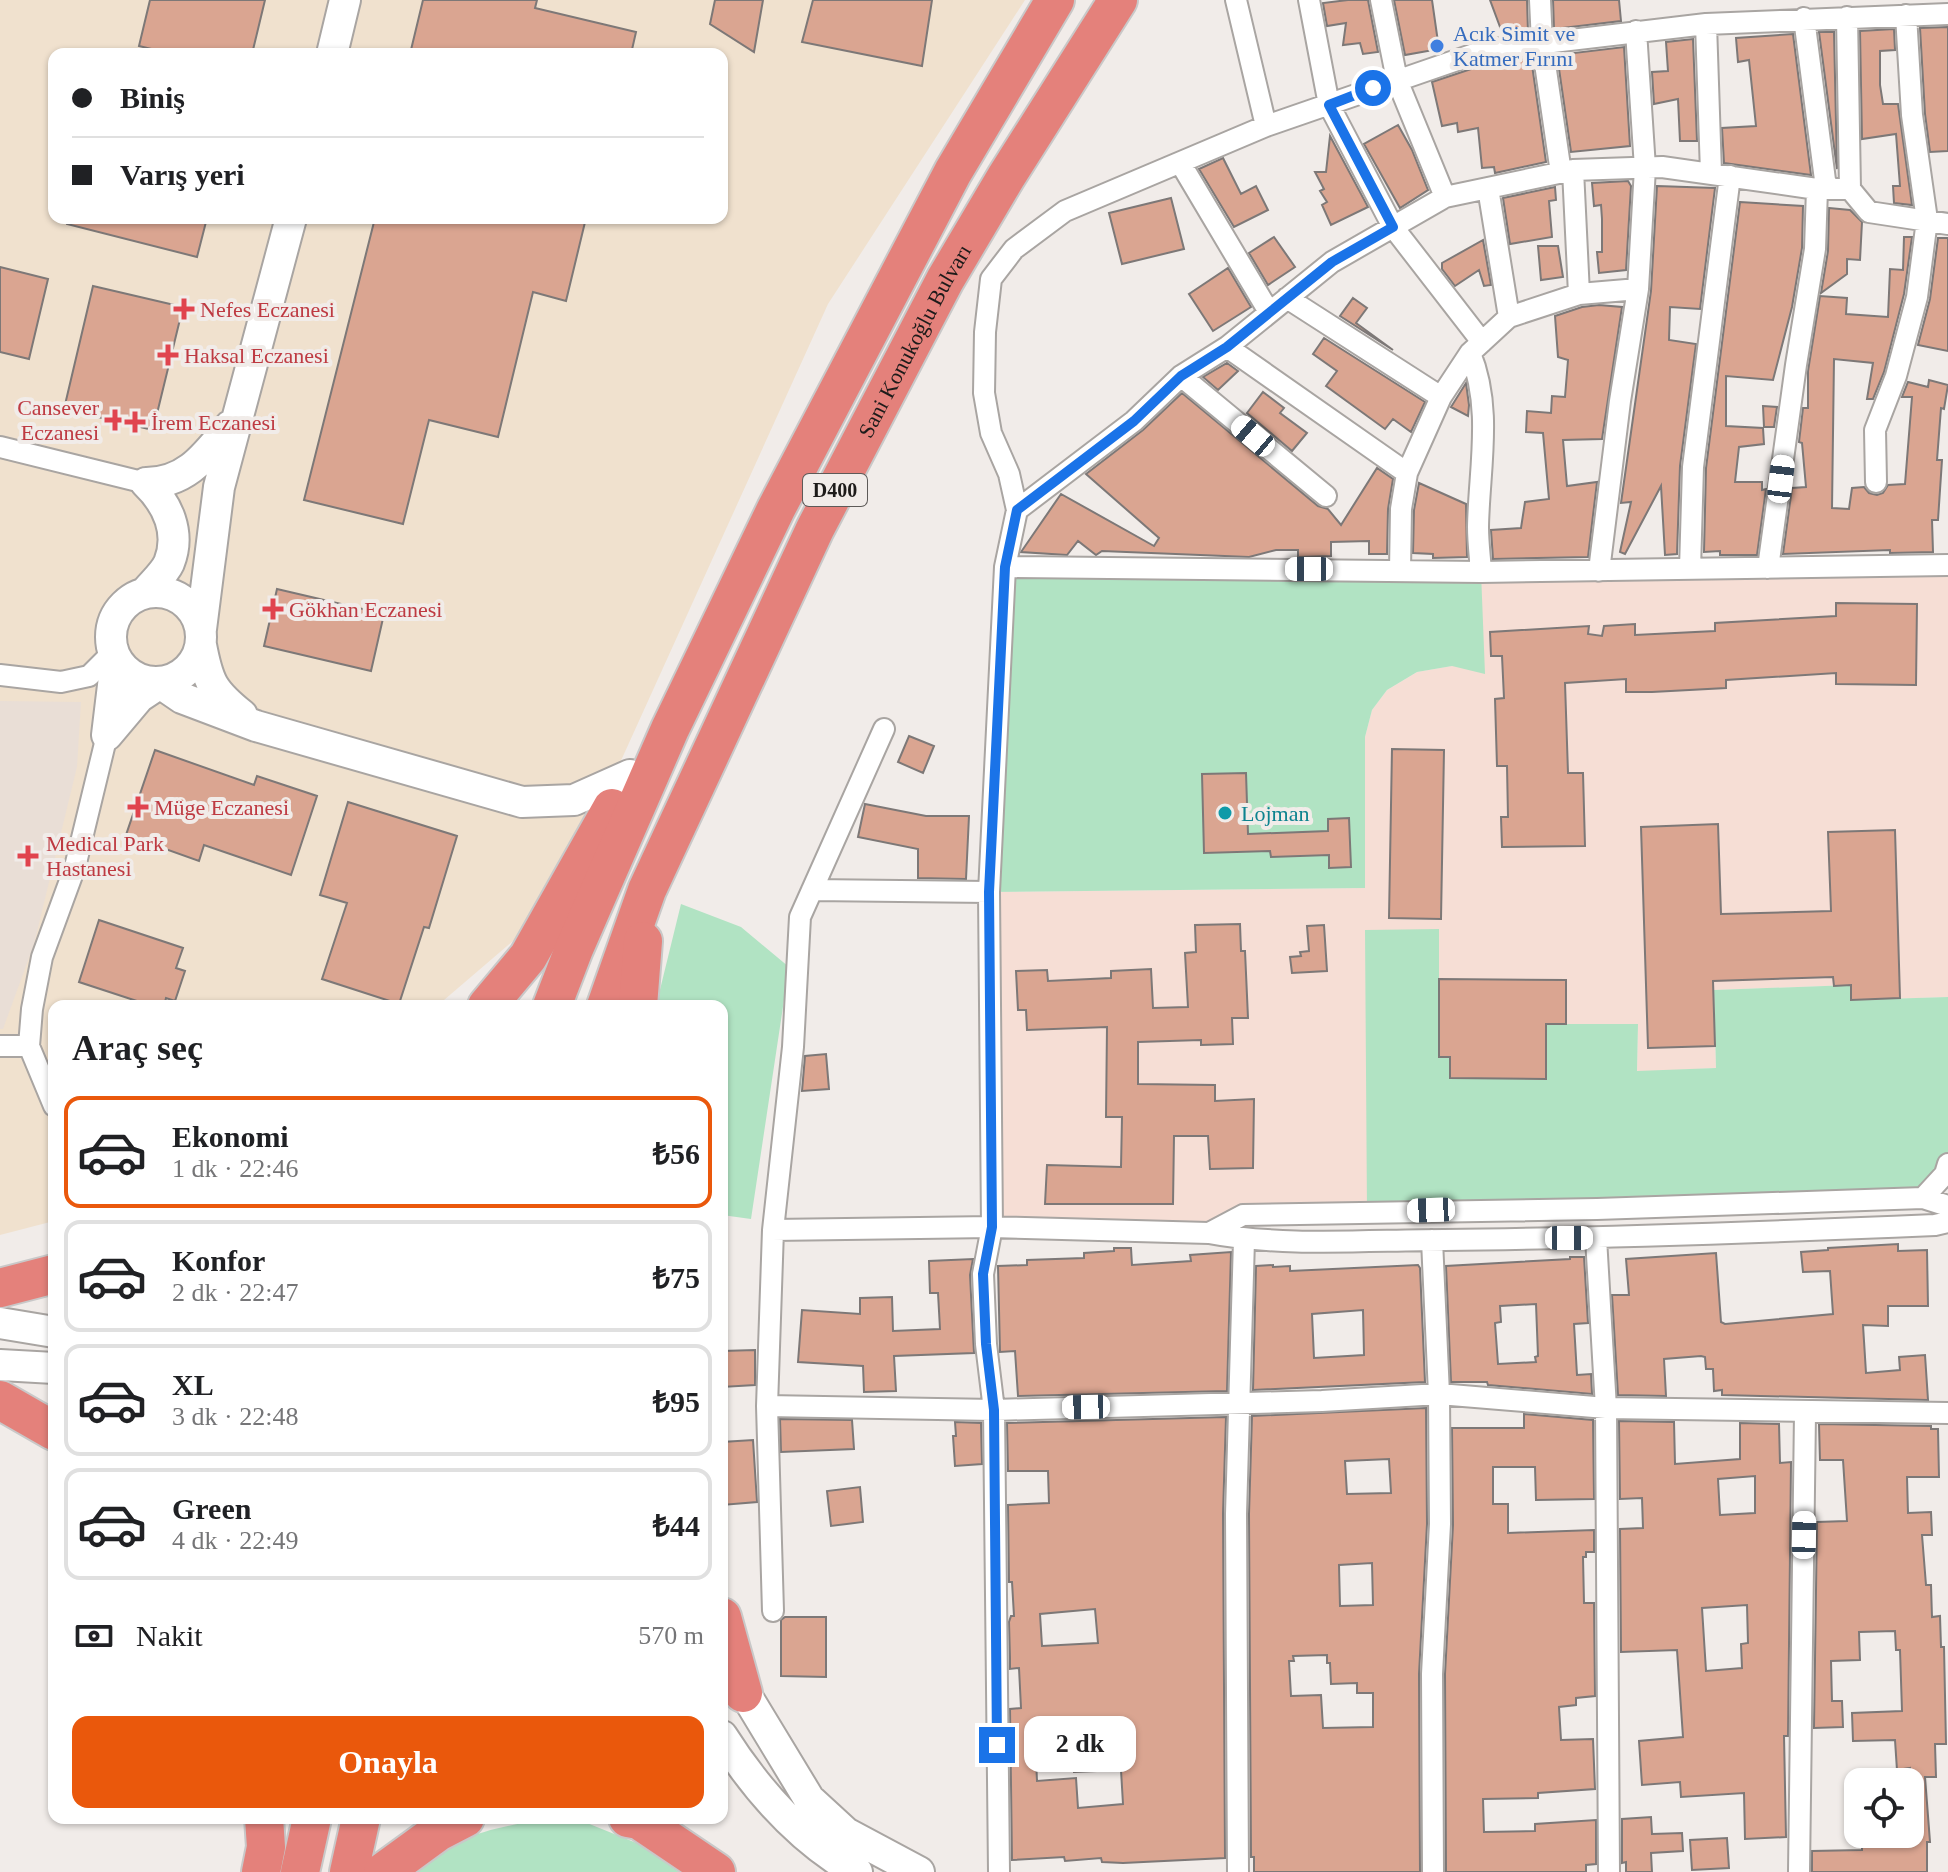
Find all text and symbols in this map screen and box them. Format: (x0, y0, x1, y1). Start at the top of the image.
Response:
place label: Acık Simit ve Katmer Fırını (1453, 21, 1575, 71)
marker: Acık Simit ve Katmer Fırını (1428, 37, 1446, 55)
route start (1355, 70, 1391, 106)
text: Biniş (120, 81, 185, 114)
text: Varış yeri (120, 158, 245, 191)
street label: Sani Konukoğlu Bulvarı (853, 240, 976, 442)
place label: Nefes Eczanesi (200, 297, 335, 322)
marker: Nefes Eczanesi (175, 300, 193, 318)
place label: Haksal Eczanesi (184, 343, 329, 368)
marker: Haksal Eczanesi (159, 346, 177, 364)
place label: Cansever Eczanesi (17, 395, 100, 445)
place label: İrem Eczanesi (151, 410, 276, 435)
marker: Cansever Eczanesi (106, 411, 124, 429)
car (1227, 411, 1279, 461)
marker: İrem Eczanesi (126, 413, 144, 431)
car (1766, 454, 1796, 504)
road number: D400 (803, 474, 867, 506)
car (1285, 557, 1333, 581)
place label: Gökhan Eczanesi (289, 597, 442, 622)
marker: Gökhan Eczanesi (264, 600, 282, 618)
place label: Müge Eczanesi (154, 795, 289, 820)
marker: Müge Eczanesi (129, 798, 147, 816)
place label: Lojman (1241, 801, 1309, 826)
marker: Lojman (1216, 804, 1234, 822)
place label: Medical Park Hastanesi (46, 831, 164, 881)
marker: Medical Park Hastanesi (17, 845, 39, 867)
text: Araç seç (72, 1028, 203, 1068)
icon: car (76, 1116, 148, 1188)
text: Ekonomi (172, 1120, 289, 1153)
text: ₺56 (653, 1137, 700, 1170)
text: 1 dk · 22:46 (172, 1154, 298, 1183)
car (1407, 1197, 1455, 1223)
car (1545, 1226, 1593, 1250)
icon: car (76, 1240, 148, 1312)
text: Konfor (172, 1244, 265, 1277)
text: ₺75 (653, 1261, 700, 1294)
text: 2 dk · 22:47 (172, 1278, 298, 1307)
icon: car (76, 1364, 148, 1436)
text: XL (172, 1368, 214, 1401)
text: ₺95 (653, 1385, 700, 1418)
car (1062, 1395, 1110, 1419)
text: 3 dk · 22:48 (172, 1402, 298, 1431)
icon: car (76, 1488, 148, 1560)
text: Green (172, 1492, 251, 1525)
text: ₺44 (653, 1509, 700, 1542)
car (1792, 1511, 1816, 1559)
text: 4 dk · 22:49 (172, 1526, 298, 1555)
icon: cash (72, 1614, 116, 1658)
text: Nakit (136, 1619, 203, 1652)
text: 570 m (638, 1621, 704, 1650)
button: Onayla (72, 1716, 704, 1808)
callout: 2 dk (1025, 1717, 1137, 1773)
route end (979, 1727, 1015, 1763)
text: 2 dk (1056, 1729, 1104, 1758)
map controls (1844, 1768, 1924, 1848)
button: locate (1844, 1768, 1924, 1848)

